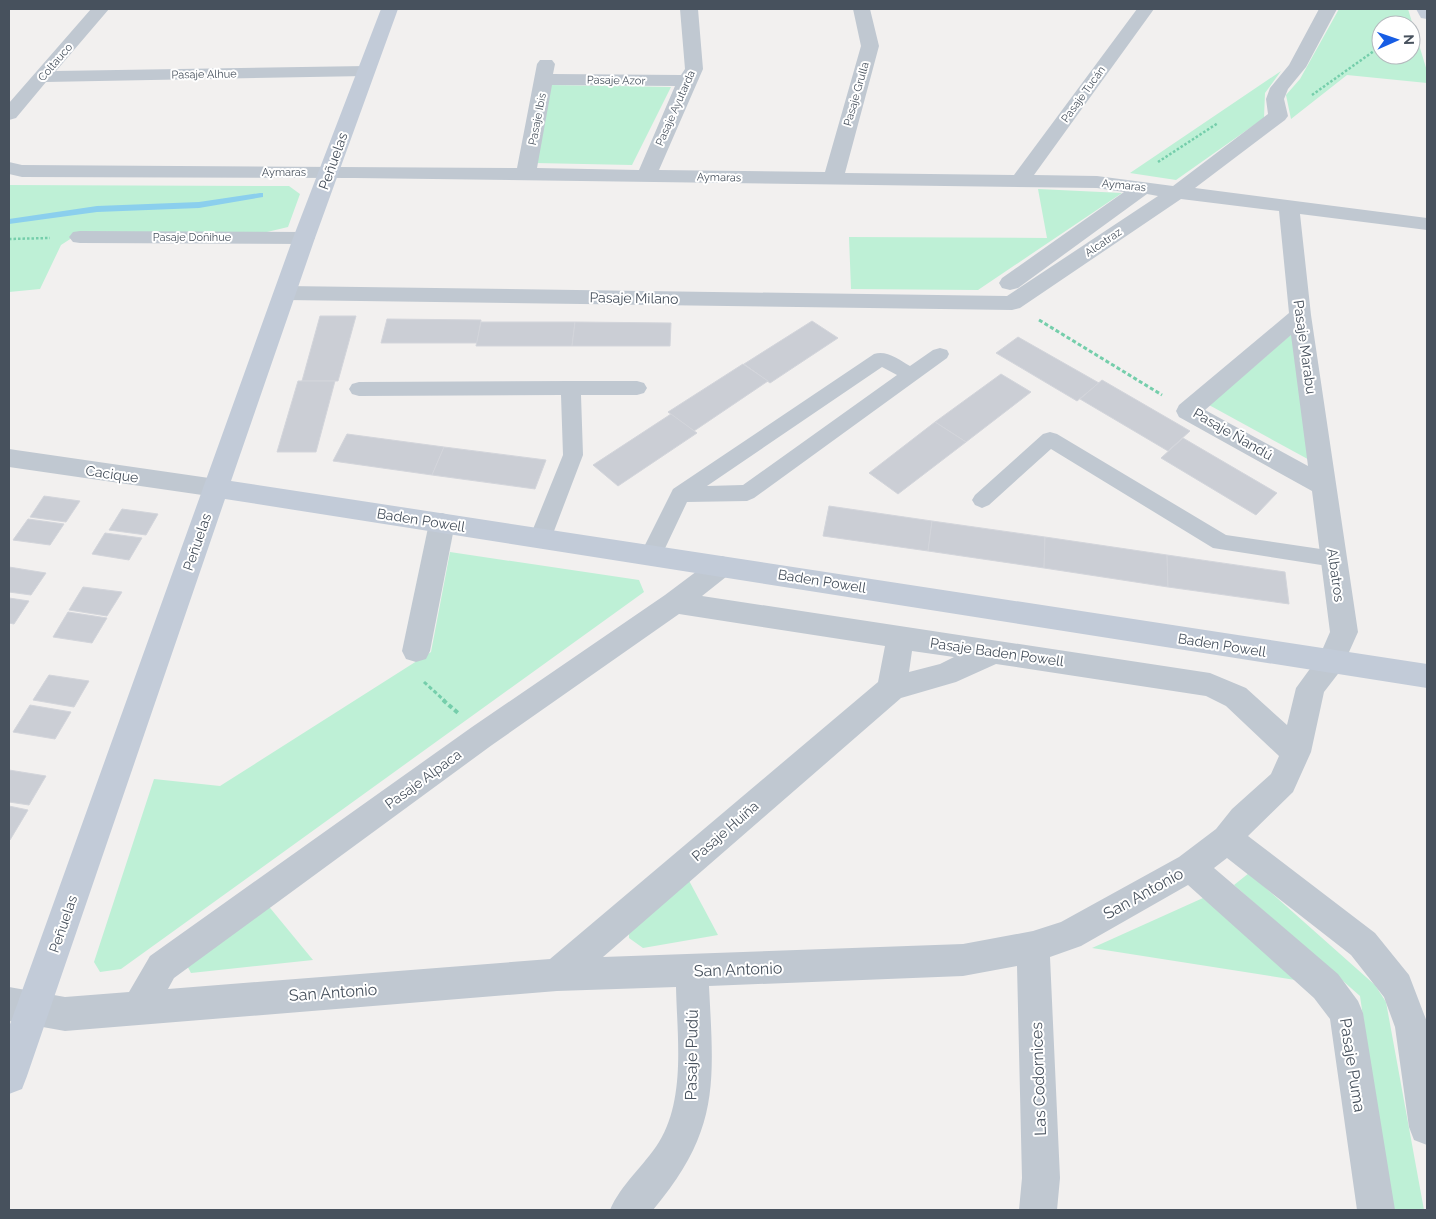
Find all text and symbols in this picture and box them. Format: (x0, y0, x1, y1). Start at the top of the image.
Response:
north arrow (1371, 15, 1421, 65)
text: N (1401, 34, 1417, 45)
street label: Coltauco (35, 40, 76, 84)
street label: Pasaje Grulla (841, 61, 872, 128)
street label: Pasaje Tucán (1059, 64, 1108, 125)
street label: Pasaje Alhue (171, 67, 237, 82)
street label: Pasaje Ayutarda (653, 68, 698, 148)
street label: Pasaje Azor (587, 73, 646, 88)
street label: Pasaje Ibis (526, 92, 549, 146)
street label: Peñuelas (315, 130, 351, 192)
street label: Aymaras (262, 166, 306, 179)
street label: Aymaras (697, 171, 741, 184)
street label: Aymaras (1101, 177, 1147, 194)
street label: Alcatraz (1083, 225, 1125, 259)
street label: Pasaje Doñihue (153, 231, 232, 244)
street label: Pasaje Milano (589, 289, 679, 307)
street label: Pasaje Marabu (1290, 299, 1320, 395)
street label: Pasaje Ñandú (1190, 404, 1276, 463)
street label: Cacique (85, 462, 139, 486)
street label: Baden Powell (376, 505, 467, 535)
street label: Peñuelas (180, 511, 214, 573)
street label: Albatros (1324, 547, 1348, 603)
street label: Baden Powell (777, 566, 868, 596)
street label: Baden Powell (1177, 630, 1268, 660)
street label: Pasaje Baden Powell (929, 635, 1065, 669)
street label: Pasaje Alpaca (382, 746, 464, 812)
street label: Pasaje Huiña (688, 798, 762, 864)
street label: San Antonio (1100, 864, 1187, 923)
street label: Peñuelas (46, 893, 80, 955)
street label: San Antonio (693, 958, 783, 981)
street label: San Antonio (288, 980, 378, 1005)
street label: Pasaje Pudú (681, 1009, 702, 1101)
street label: Pasaje Puma (1336, 1017, 1369, 1113)
street label: Las Codornices (1027, 1021, 1050, 1136)

